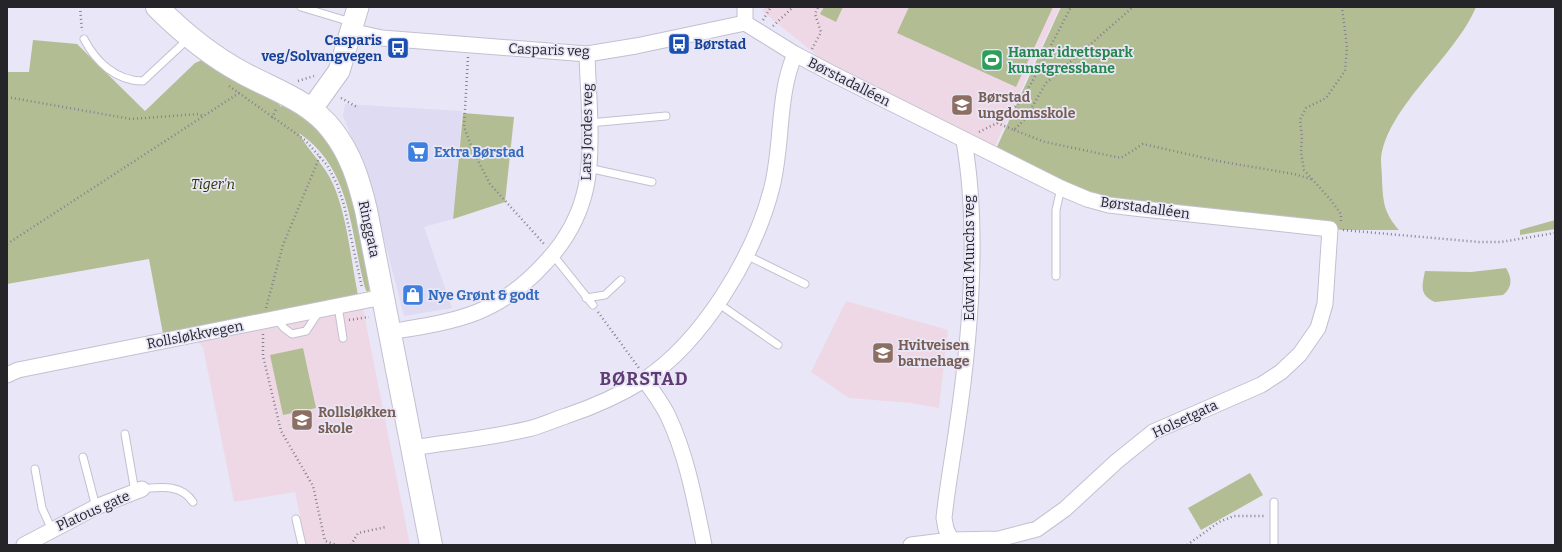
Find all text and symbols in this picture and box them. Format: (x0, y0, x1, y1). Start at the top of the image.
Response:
bus stop icon: Børstad (666, 31, 692, 57)
place label: Casparis veg/Solvangvegen (260, 32, 382, 65)
bus stop icon: Casparis veg/Solvangvegen (385, 35, 411, 61)
place label: Børstad (694, 36, 747, 53)
street label: Casparis veg (508, 40, 590, 60)
place label: Hamar idrettspark kunstgressbane (1008, 44, 1133, 77)
sports icon: Hamar idrettspark kunstgressbane (979, 47, 1005, 73)
street label: Børstadalléen (805, 54, 893, 110)
street label: Lars Jordes veg (578, 83, 596, 181)
place label: Børstad ungdomsskole (978, 89, 1076, 122)
school or university icon: Børstad ungdomsskole (949, 92, 975, 118)
supermarket icon: Extra Børstad (405, 139, 431, 165)
place label: Extra Børstad (434, 144, 525, 161)
park label: Tiger'n (191, 176, 235, 193)
street label: Børstadalléen (1099, 193, 1191, 223)
street label: Edvard Munchs veg (961, 195, 978, 321)
street label: Ringgata (355, 199, 383, 259)
shop icon: Nye Grønt & godt (400, 282, 426, 308)
place label: Nye Grønt & godt (428, 287, 540, 304)
street label: Rollsløkkvegen (145, 317, 245, 353)
place label: Hvitveisen barnehage (898, 337, 970, 370)
school or university icon: Hvitveisen barnehage (870, 340, 896, 366)
district label: BØRSTAD (600, 368, 688, 390)
street label: Holsetgata (1150, 396, 1221, 442)
place label: Rollsløkken skole (318, 404, 396, 437)
school or university icon: Rollsløkken skole (289, 407, 315, 433)
street label: Platous gate (54, 487, 132, 535)

